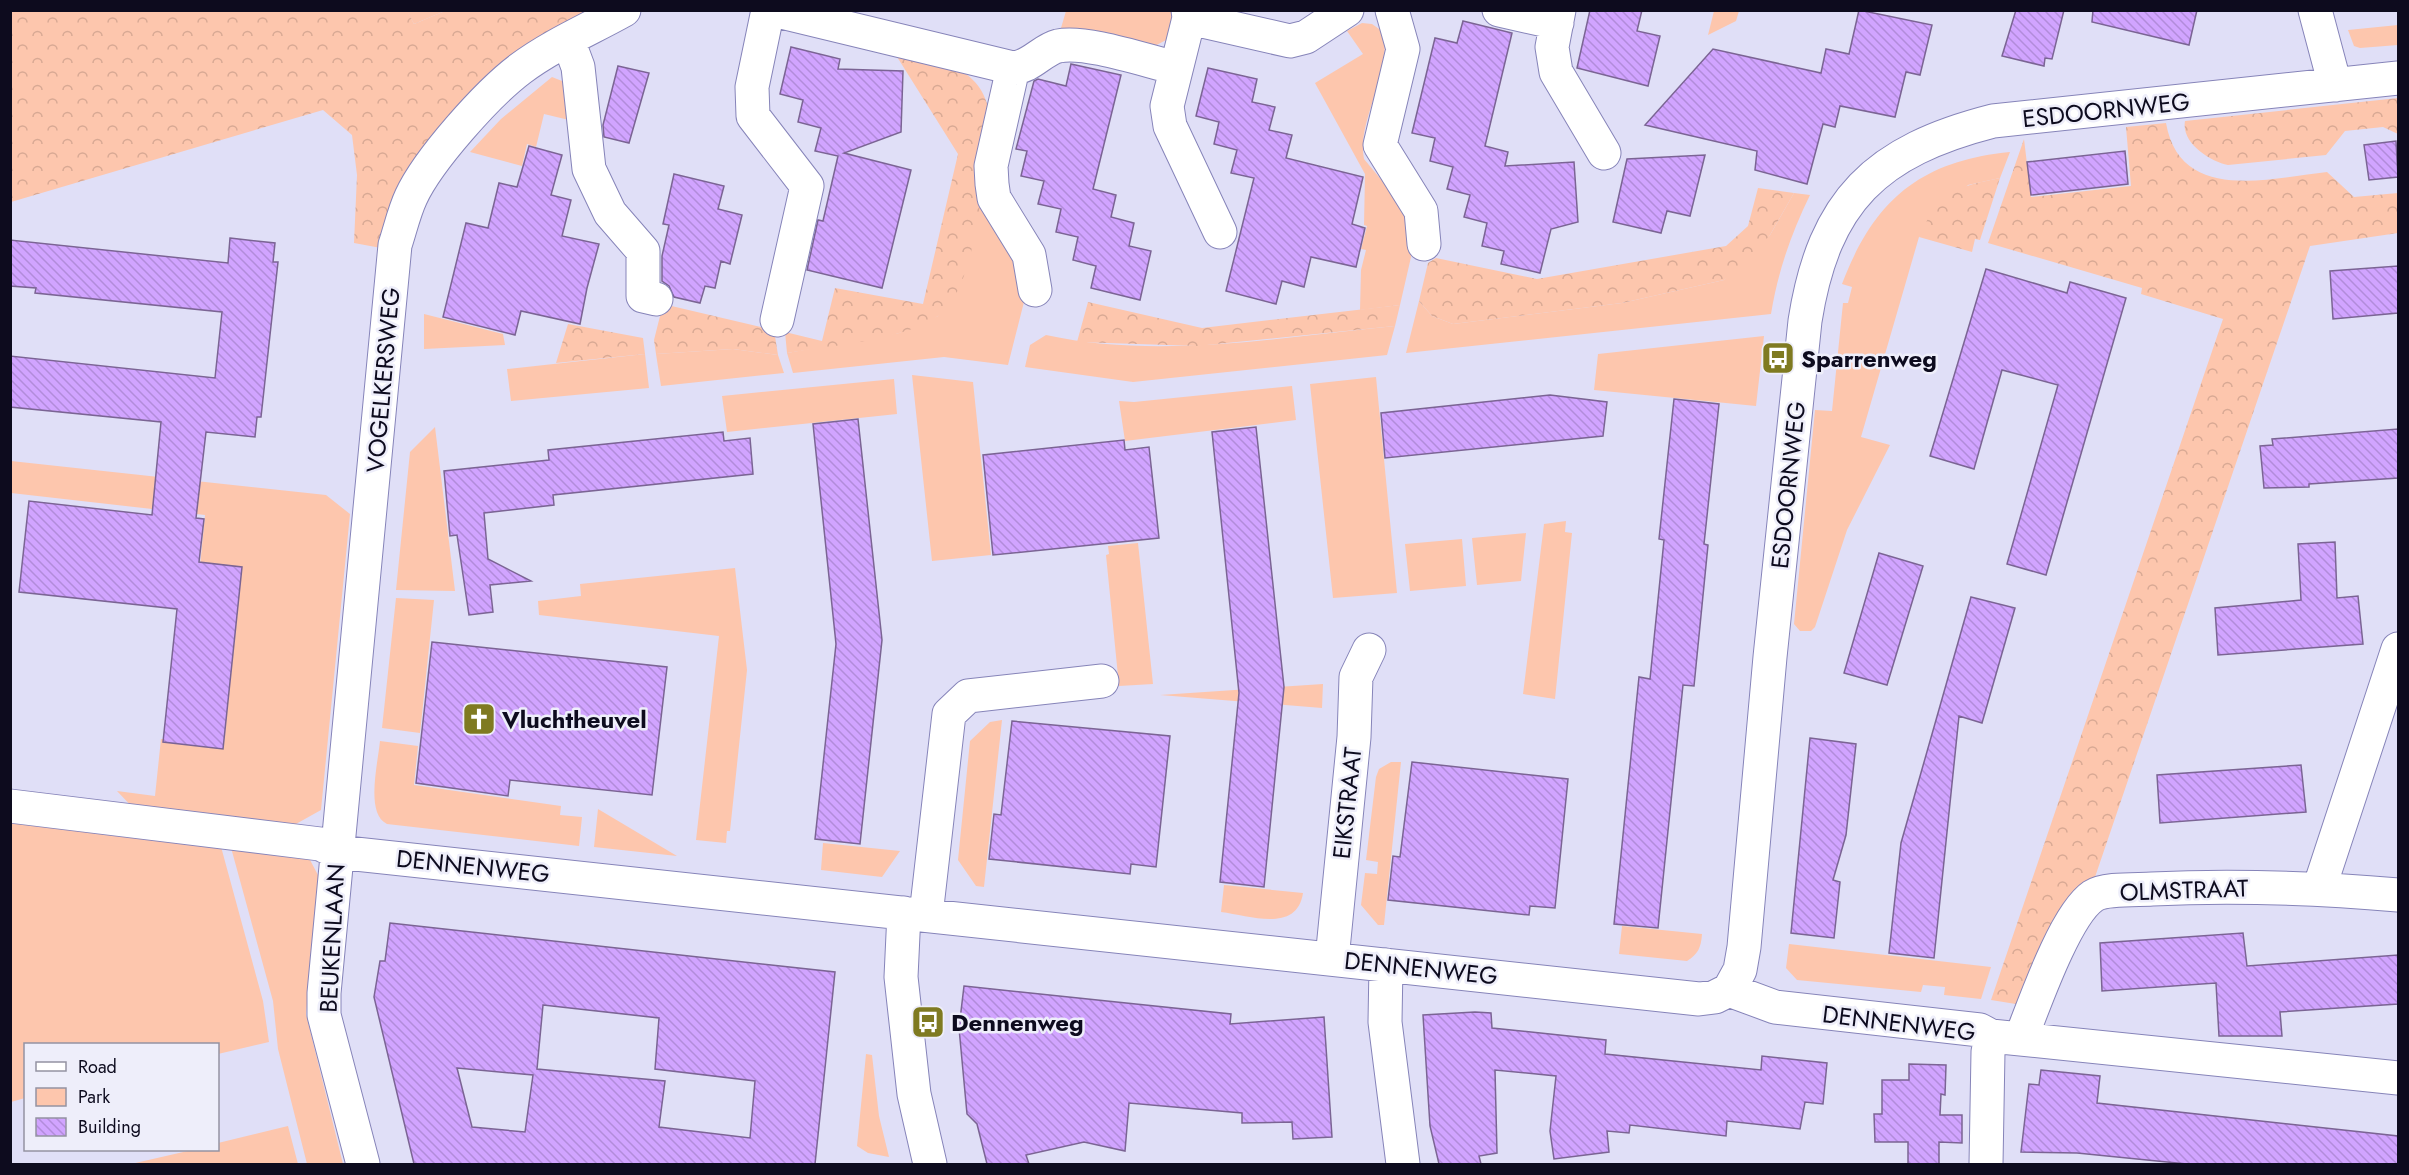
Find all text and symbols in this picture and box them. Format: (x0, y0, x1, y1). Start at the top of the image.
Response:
street label: ESDOORNWEG (2021, 84, 2191, 136)
street label: VOGELKERSWEG (357, 286, 409, 474)
bus stop icon: Sparrenweg (1760, 340, 1796, 376)
place label: Sparrenweg (1801, 341, 1937, 376)
street label: ESDOORNWEG (1762, 400, 1814, 570)
church icon: Vluchtheuvel (461, 701, 497, 737)
place label: Vluchtheuvel (501, 702, 647, 737)
street label: EIKSTRAAT (1324, 745, 1370, 861)
street label: DENNENWEG (395, 841, 551, 891)
street label: BEUKENLAAN (311, 862, 353, 1014)
street label: OLMSTRAAT (2119, 870, 2249, 910)
street label: DENNENWEG (1343, 943, 1499, 993)
street label: DENNENWEG (1820, 996, 1978, 1050)
bus stop icon: Dennenweg (910, 1004, 946, 1040)
place label: Dennenweg (951, 1005, 1084, 1040)
legend (24, 1043, 219, 1151)
text: Road (78, 1054, 117, 1080)
text: Park (78, 1084, 110, 1110)
text: Building (78, 1114, 141, 1140)

